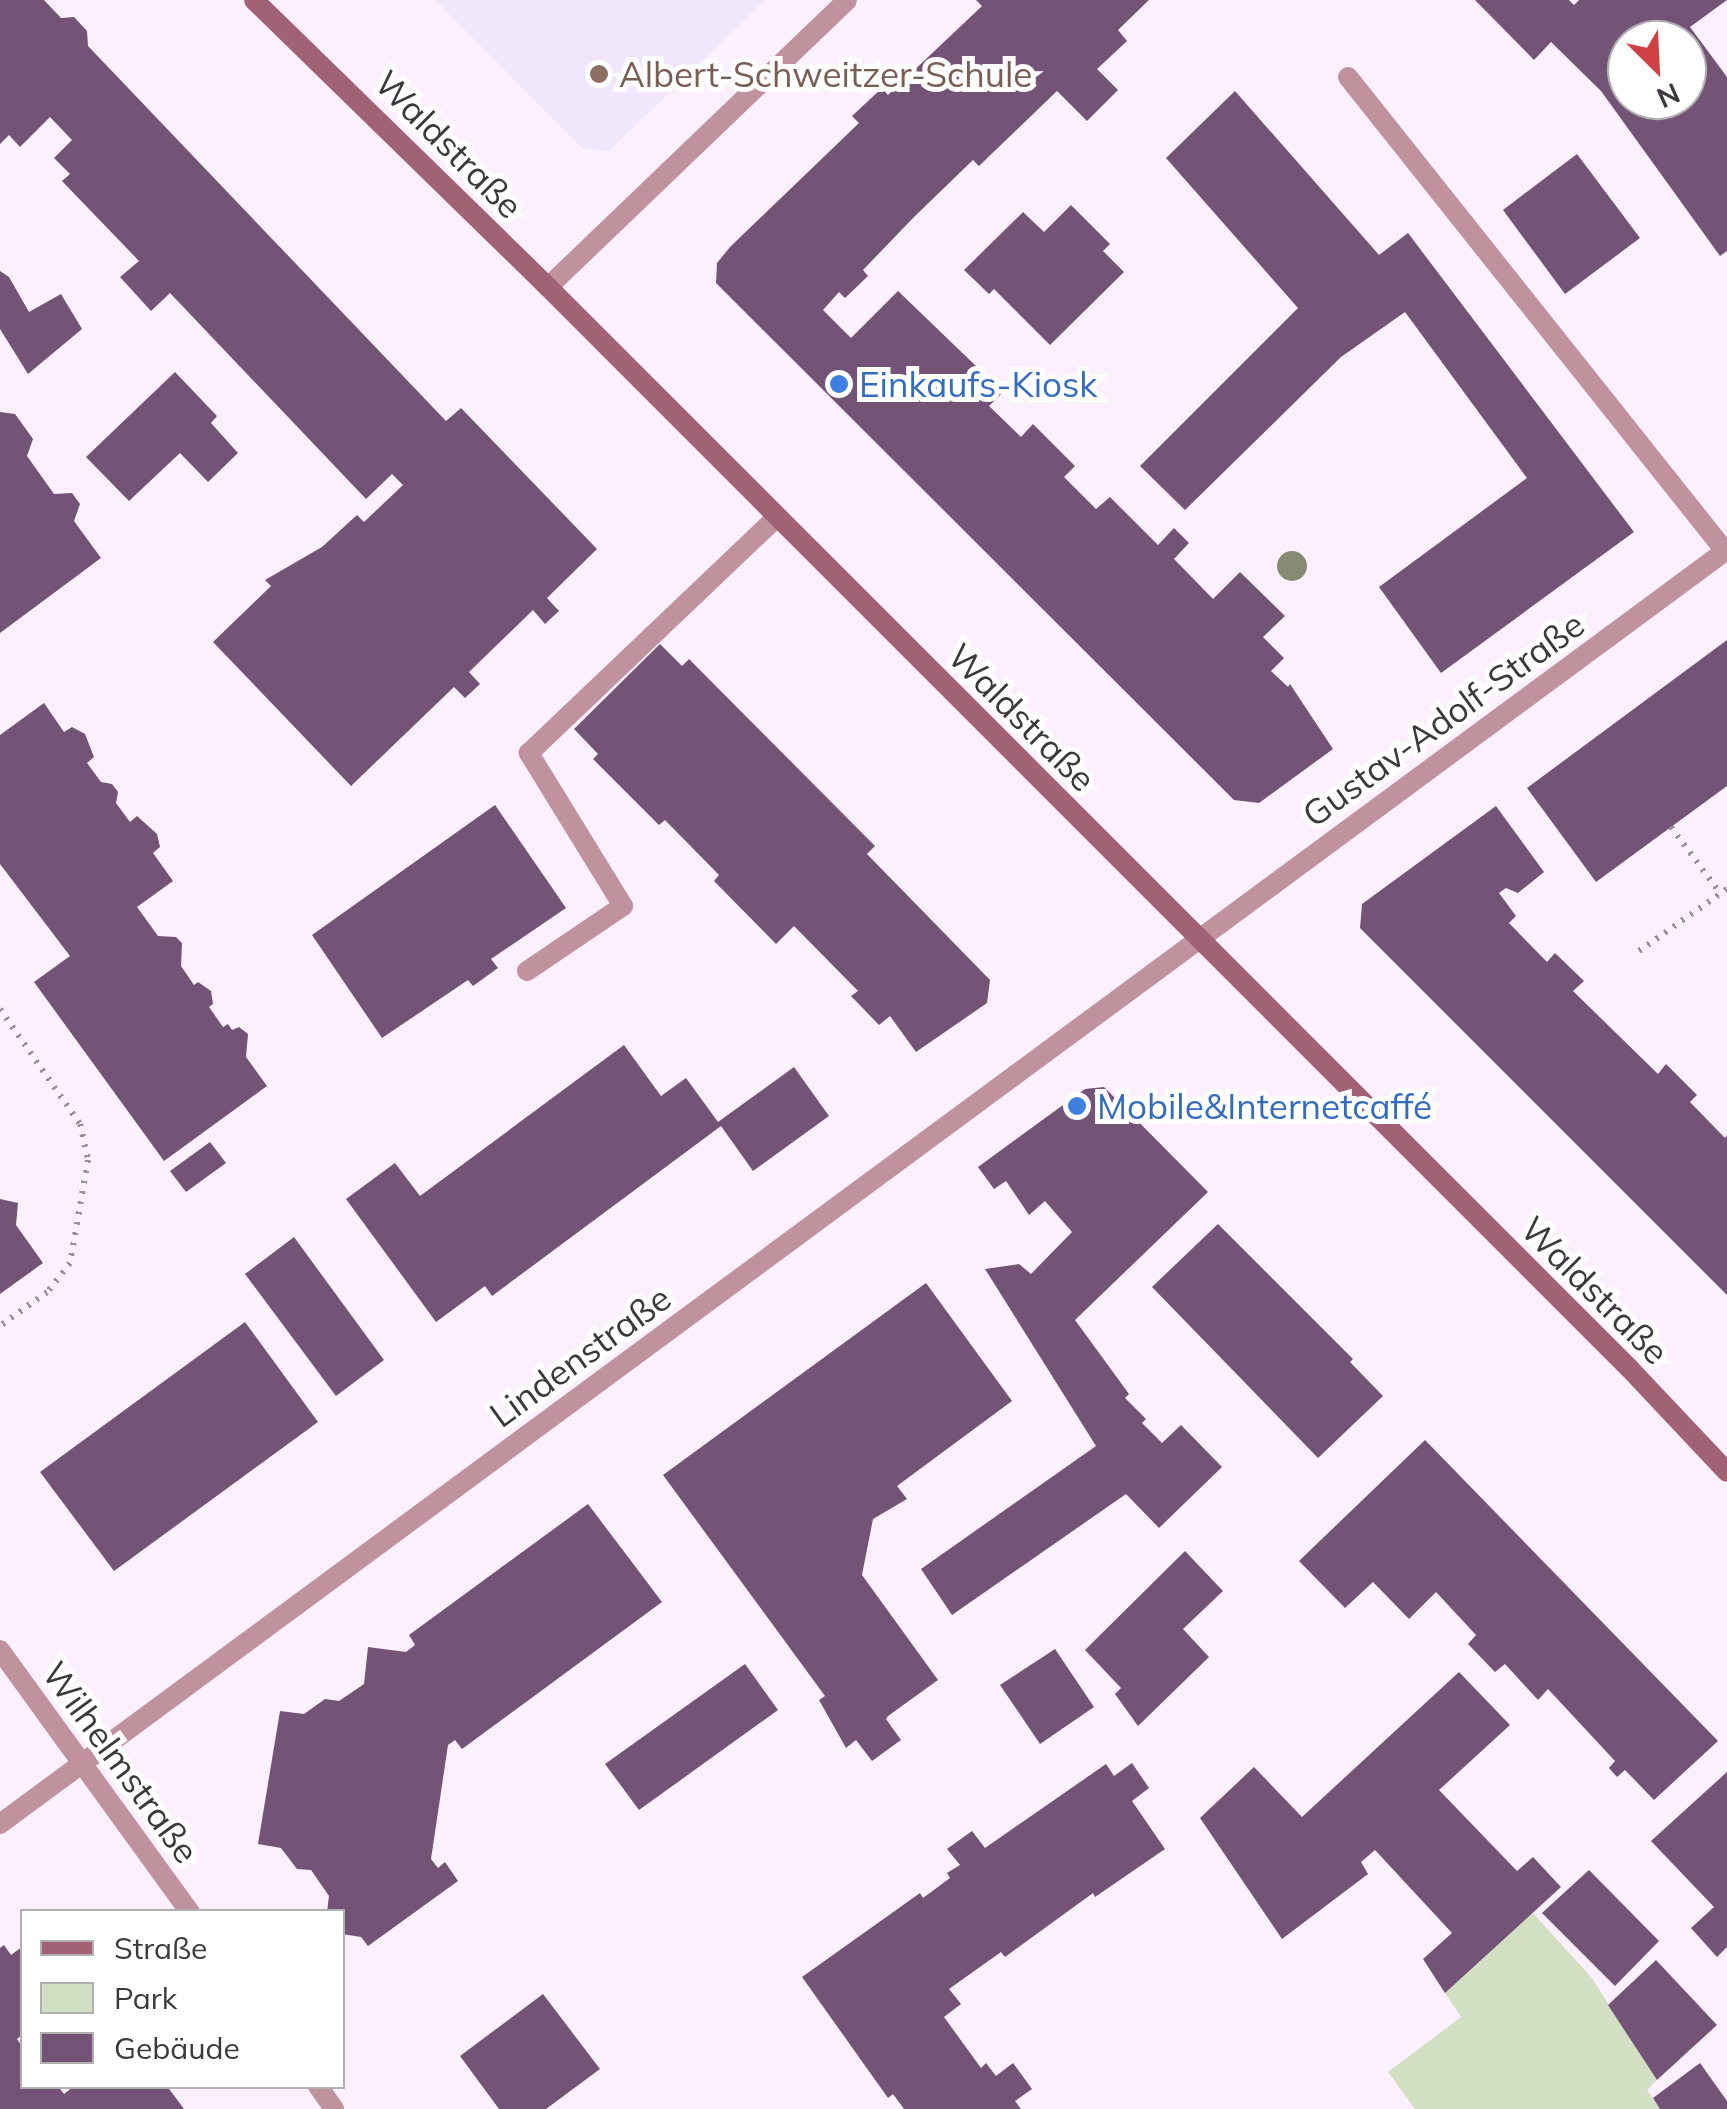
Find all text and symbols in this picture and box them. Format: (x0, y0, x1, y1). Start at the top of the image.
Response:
north arrow (1607, 20, 1707, 120)
place label: Albert-Schweitzer-Schule (619, 53, 1032, 95)
street label: Waldstraße (366, 61, 532, 227)
marker: Albert-Schweitzer-Schule (588, 63, 610, 85)
text: N (1652, 76, 1685, 116)
place label: Einkaufs-Kiosk (859, 363, 1097, 405)
marker: Einkaufs-Kiosk (828, 373, 850, 395)
street label: Gustav-Adolf-Straße (1294, 603, 1592, 835)
street label: Waldstraße (939, 634, 1105, 800)
place label: Mobile&Internetcaffé (1097, 1085, 1432, 1127)
marker: Mobile&Internetcaffé (1066, 1095, 1088, 1117)
street label: Waldstraße (1512, 1207, 1678, 1373)
street label: Lindenstraße (482, 1277, 678, 1435)
street label: Wilhelmstraße (34, 1653, 208, 1871)
legend (20, 1909, 345, 2089)
text: Straße (114, 1929, 207, 1967)
text: Park (114, 1979, 177, 2017)
text: Gebäude (114, 2029, 240, 2067)

